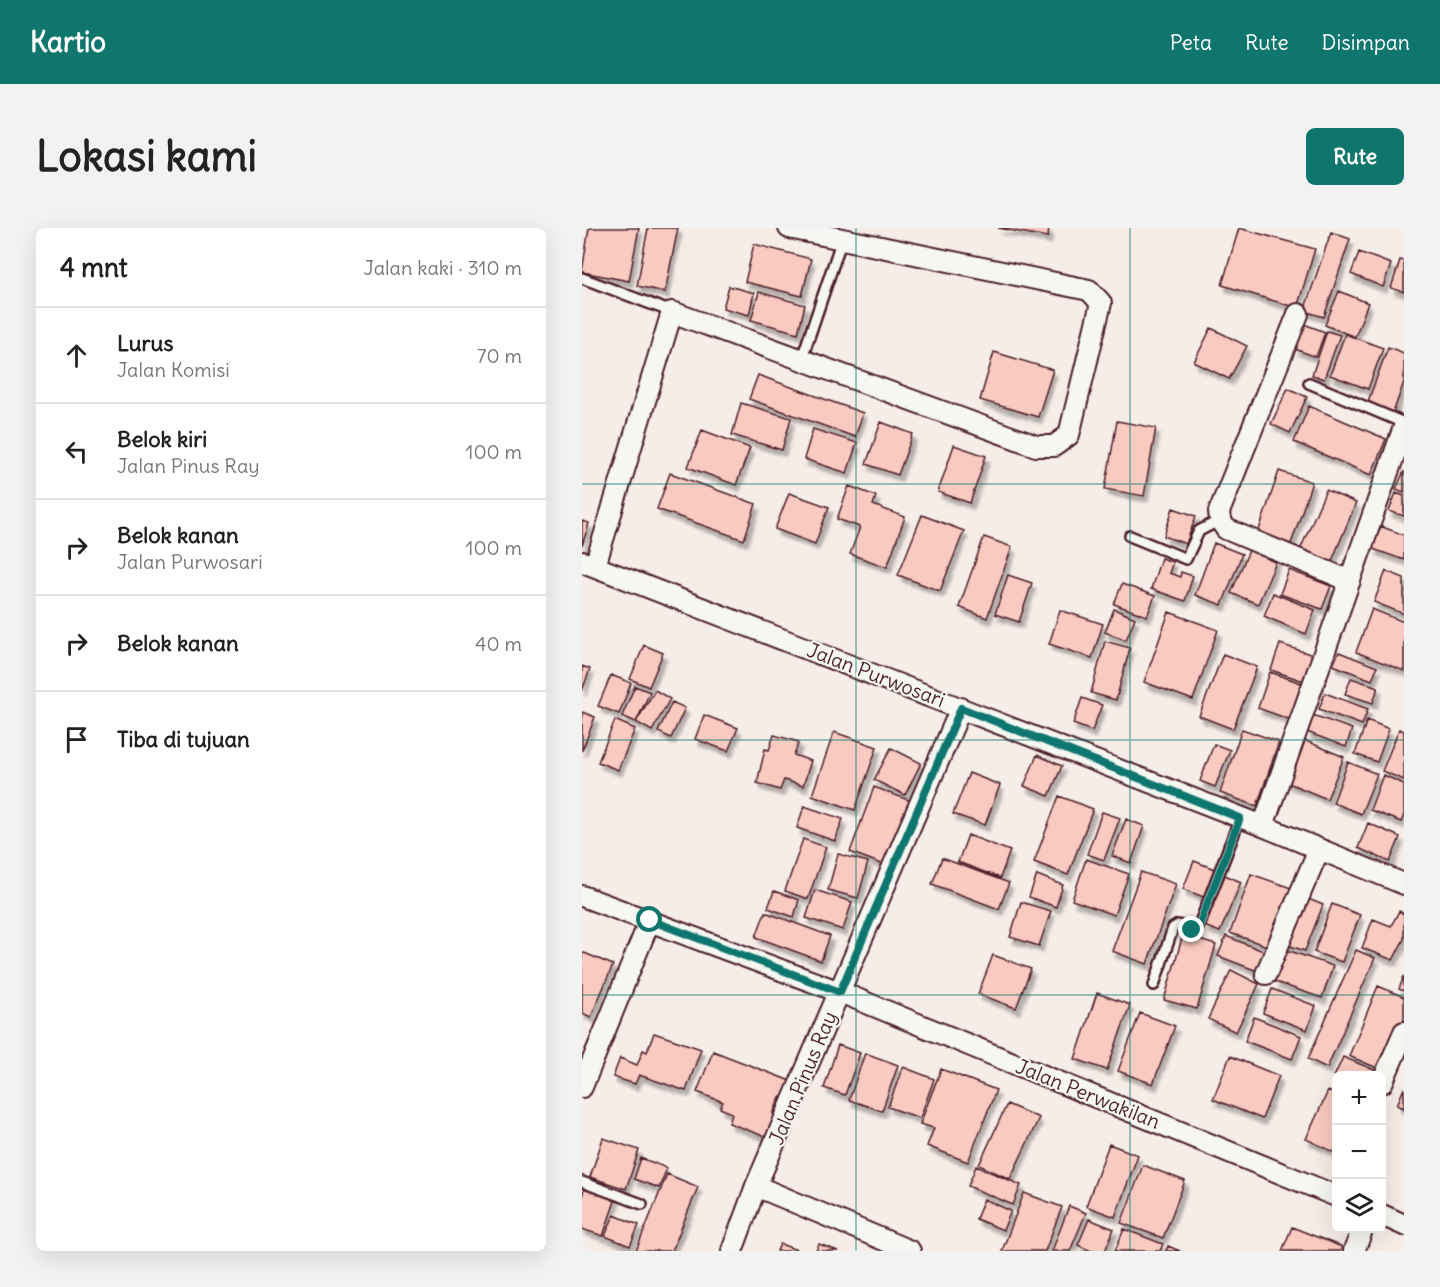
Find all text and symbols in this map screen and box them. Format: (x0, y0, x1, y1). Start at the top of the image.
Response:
text: Kartio (30, 24, 106, 60)
text: Peta (1170, 29, 1212, 56)
text: Rute (1245, 29, 1289, 56)
text: Disimpan (1322, 29, 1410, 56)
button: Rute (1306, 128, 1404, 185)
text: Lokasi kami (36, 130, 257, 182)
text: 4 mnt (60, 251, 128, 284)
text: Jalan kaki · 310 m (364, 255, 522, 280)
text: Lurus (117, 329, 173, 357)
icon: ahead (60, 339, 93, 372)
text: 70 m (477, 343, 522, 368)
text: Jalan Komisi (117, 357, 230, 382)
text: Belok kiri (117, 425, 207, 453)
icon: left (60, 435, 93, 468)
text: 100 m (465, 439, 522, 464)
text: Jalan Pinus Ray (117, 453, 260, 478)
text: Belok kanan (117, 521, 239, 549)
icon: right (60, 531, 93, 564)
text: 100 m (465, 535, 522, 560)
text: Jalan Purwosari (117, 549, 263, 574)
icon: right (60, 627, 93, 660)
text: Belok kanan (117, 629, 239, 657)
text: 40 m (475, 631, 522, 656)
street label: Jalan Purwosari (804, 637, 949, 712)
icon: arrive (60, 723, 93, 756)
text: Tiba di tujuan (117, 725, 250, 753)
route start (636, 906, 662, 932)
route end (1178, 916, 1204, 942)
street label: Jalan Pinus Ray (763, 1007, 842, 1148)
street label: Jalan Perwakilan (1012, 1053, 1164, 1134)
map controls (1332, 1071, 1386, 1233)
button: + (1332, 1071, 1386, 1125)
button: − (1332, 1125, 1386, 1179)
button: layers (1332, 1179, 1386, 1233)

